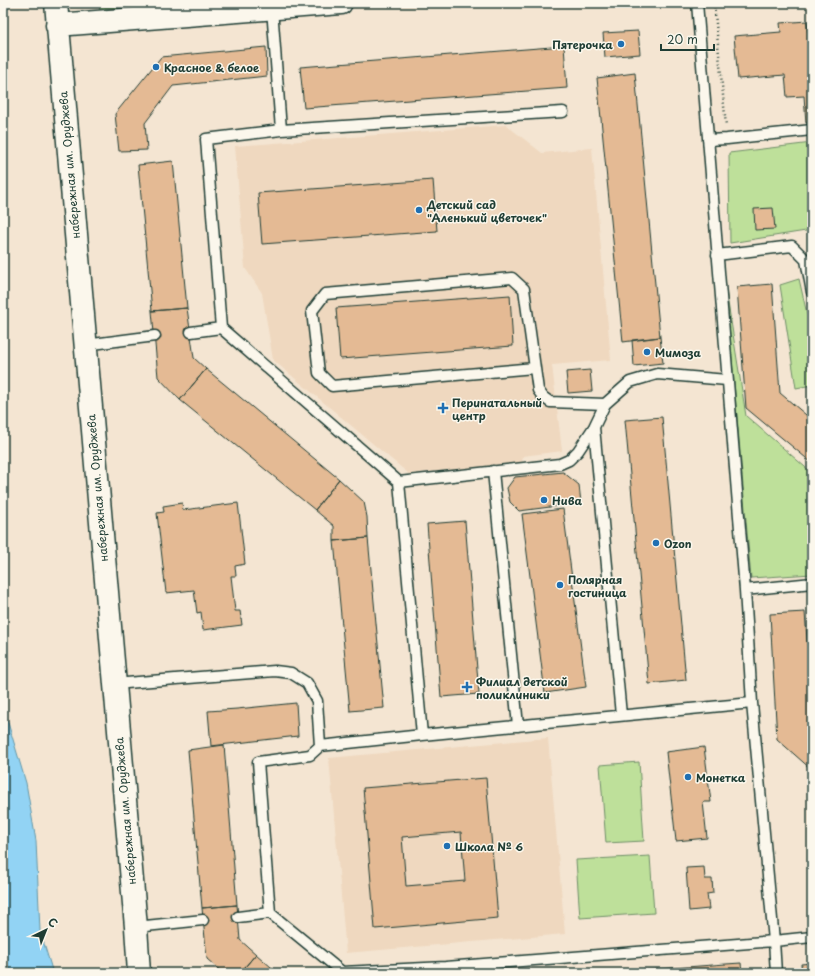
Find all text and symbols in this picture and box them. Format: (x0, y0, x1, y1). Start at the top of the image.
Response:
scale bar (661, 26, 714, 52)
text: 20 m (667, 30, 698, 48)
place label: Пятерочка (552, 36, 613, 53)
marker: Пятерочка (616, 39, 626, 49)
place label: Красное & белое (164, 59, 260, 76)
marker: Красное & белое (151, 62, 161, 72)
street label: набережная им. Оруджева (54, 91, 84, 239)
place label: Детский сад "Аленький цветочек" (426, 196, 547, 226)
marker: Детский сад "Аленький цветочек" (414, 205, 424, 215)
place label: Мимоза (655, 344, 702, 361)
marker: Мимоза (642, 347, 652, 357)
place label: Перинатальный центр (452, 394, 542, 424)
marker: Перинатальный центр (437, 402, 449, 414)
street label: набережная им. Оруджева (82, 414, 112, 562)
place label: Нива (552, 492, 582, 509)
marker: Нива (539, 495, 549, 505)
place label: Ozon (664, 535, 692, 552)
marker: Ozon (651, 538, 661, 548)
place label: Полярная гостиница (568, 571, 627, 601)
marker: Полярная гостиница (555, 580, 565, 590)
place label: Филиал детской поликлиники (476, 673, 568, 703)
marker: Филиал детской поликлиники (461, 681, 473, 693)
street label: набережная им. Оруджева (110, 737, 140, 885)
place label: Монетка (696, 769, 746, 786)
marker: Монетка (683, 772, 693, 782)
place label: Школа № 6 (455, 838, 523, 855)
marker: Школа № 6 (442, 841, 452, 851)
north arrow (26, 910, 66, 950)
text: С (44, 913, 62, 931)

